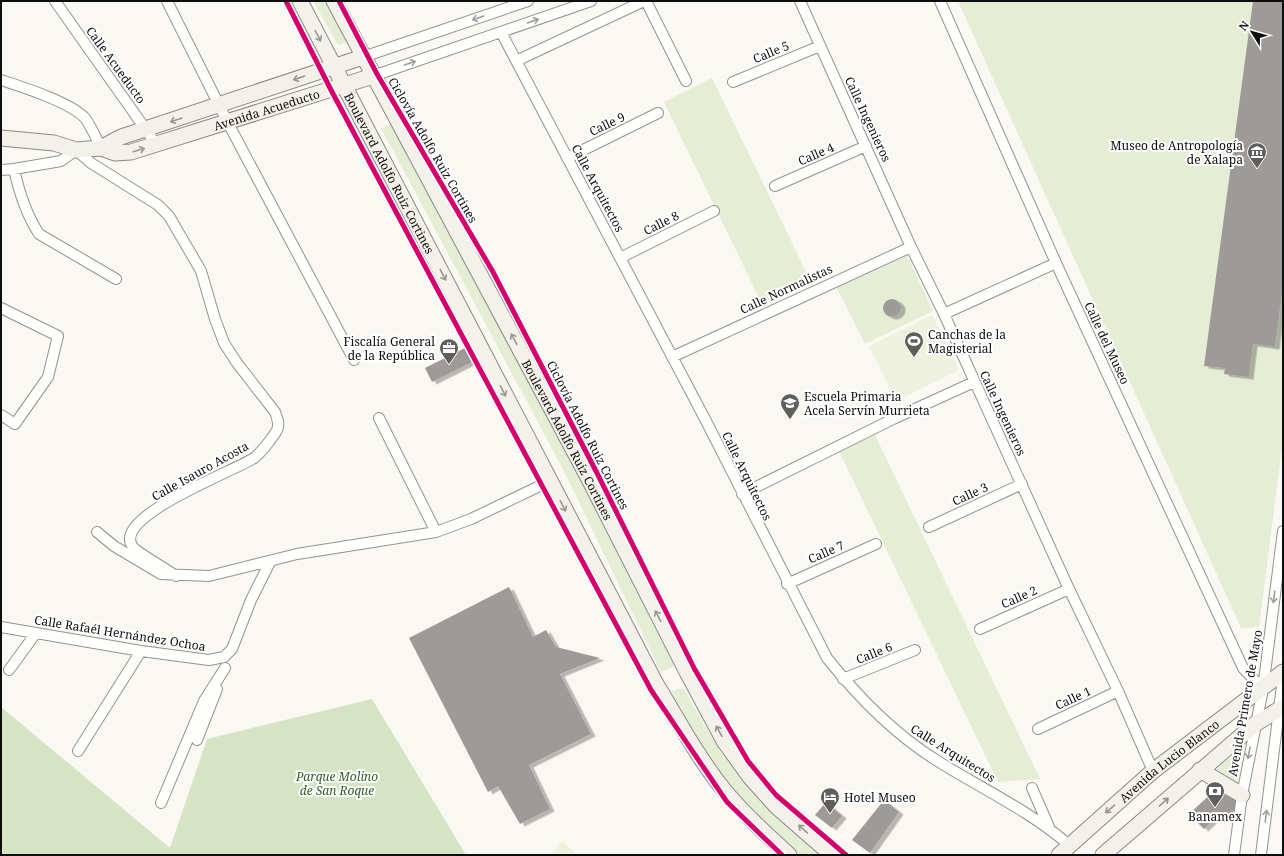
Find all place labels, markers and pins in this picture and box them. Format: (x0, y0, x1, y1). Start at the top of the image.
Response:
place label: Museo de Antropología de Xalapa (1110, 137, 1243, 168)
museum icon: Museo de Antropología de Xalapa (1246, 141, 1268, 169)
place label: Canchas de la Magisterial (928, 326, 1006, 357)
sports icon: Canchas de la Magisterial (903, 330, 925, 358)
place label: Fiscalía General de la República (344, 333, 435, 364)
office icon: Fiscalía General de la República (438, 337, 460, 365)
place label: Escuela Primaria Acela Servín Murrieta (804, 388, 930, 419)
school or university icon: Escuela Primaria Acela Servín Murrieta (779, 392, 801, 420)
bank icon: Banamex (1204, 780, 1226, 808)
hotel icon: Hotel Museo (819, 786, 841, 814)
place label: Hotel Museo (844, 789, 916, 806)
place label: Banamex (1188, 808, 1242, 825)

